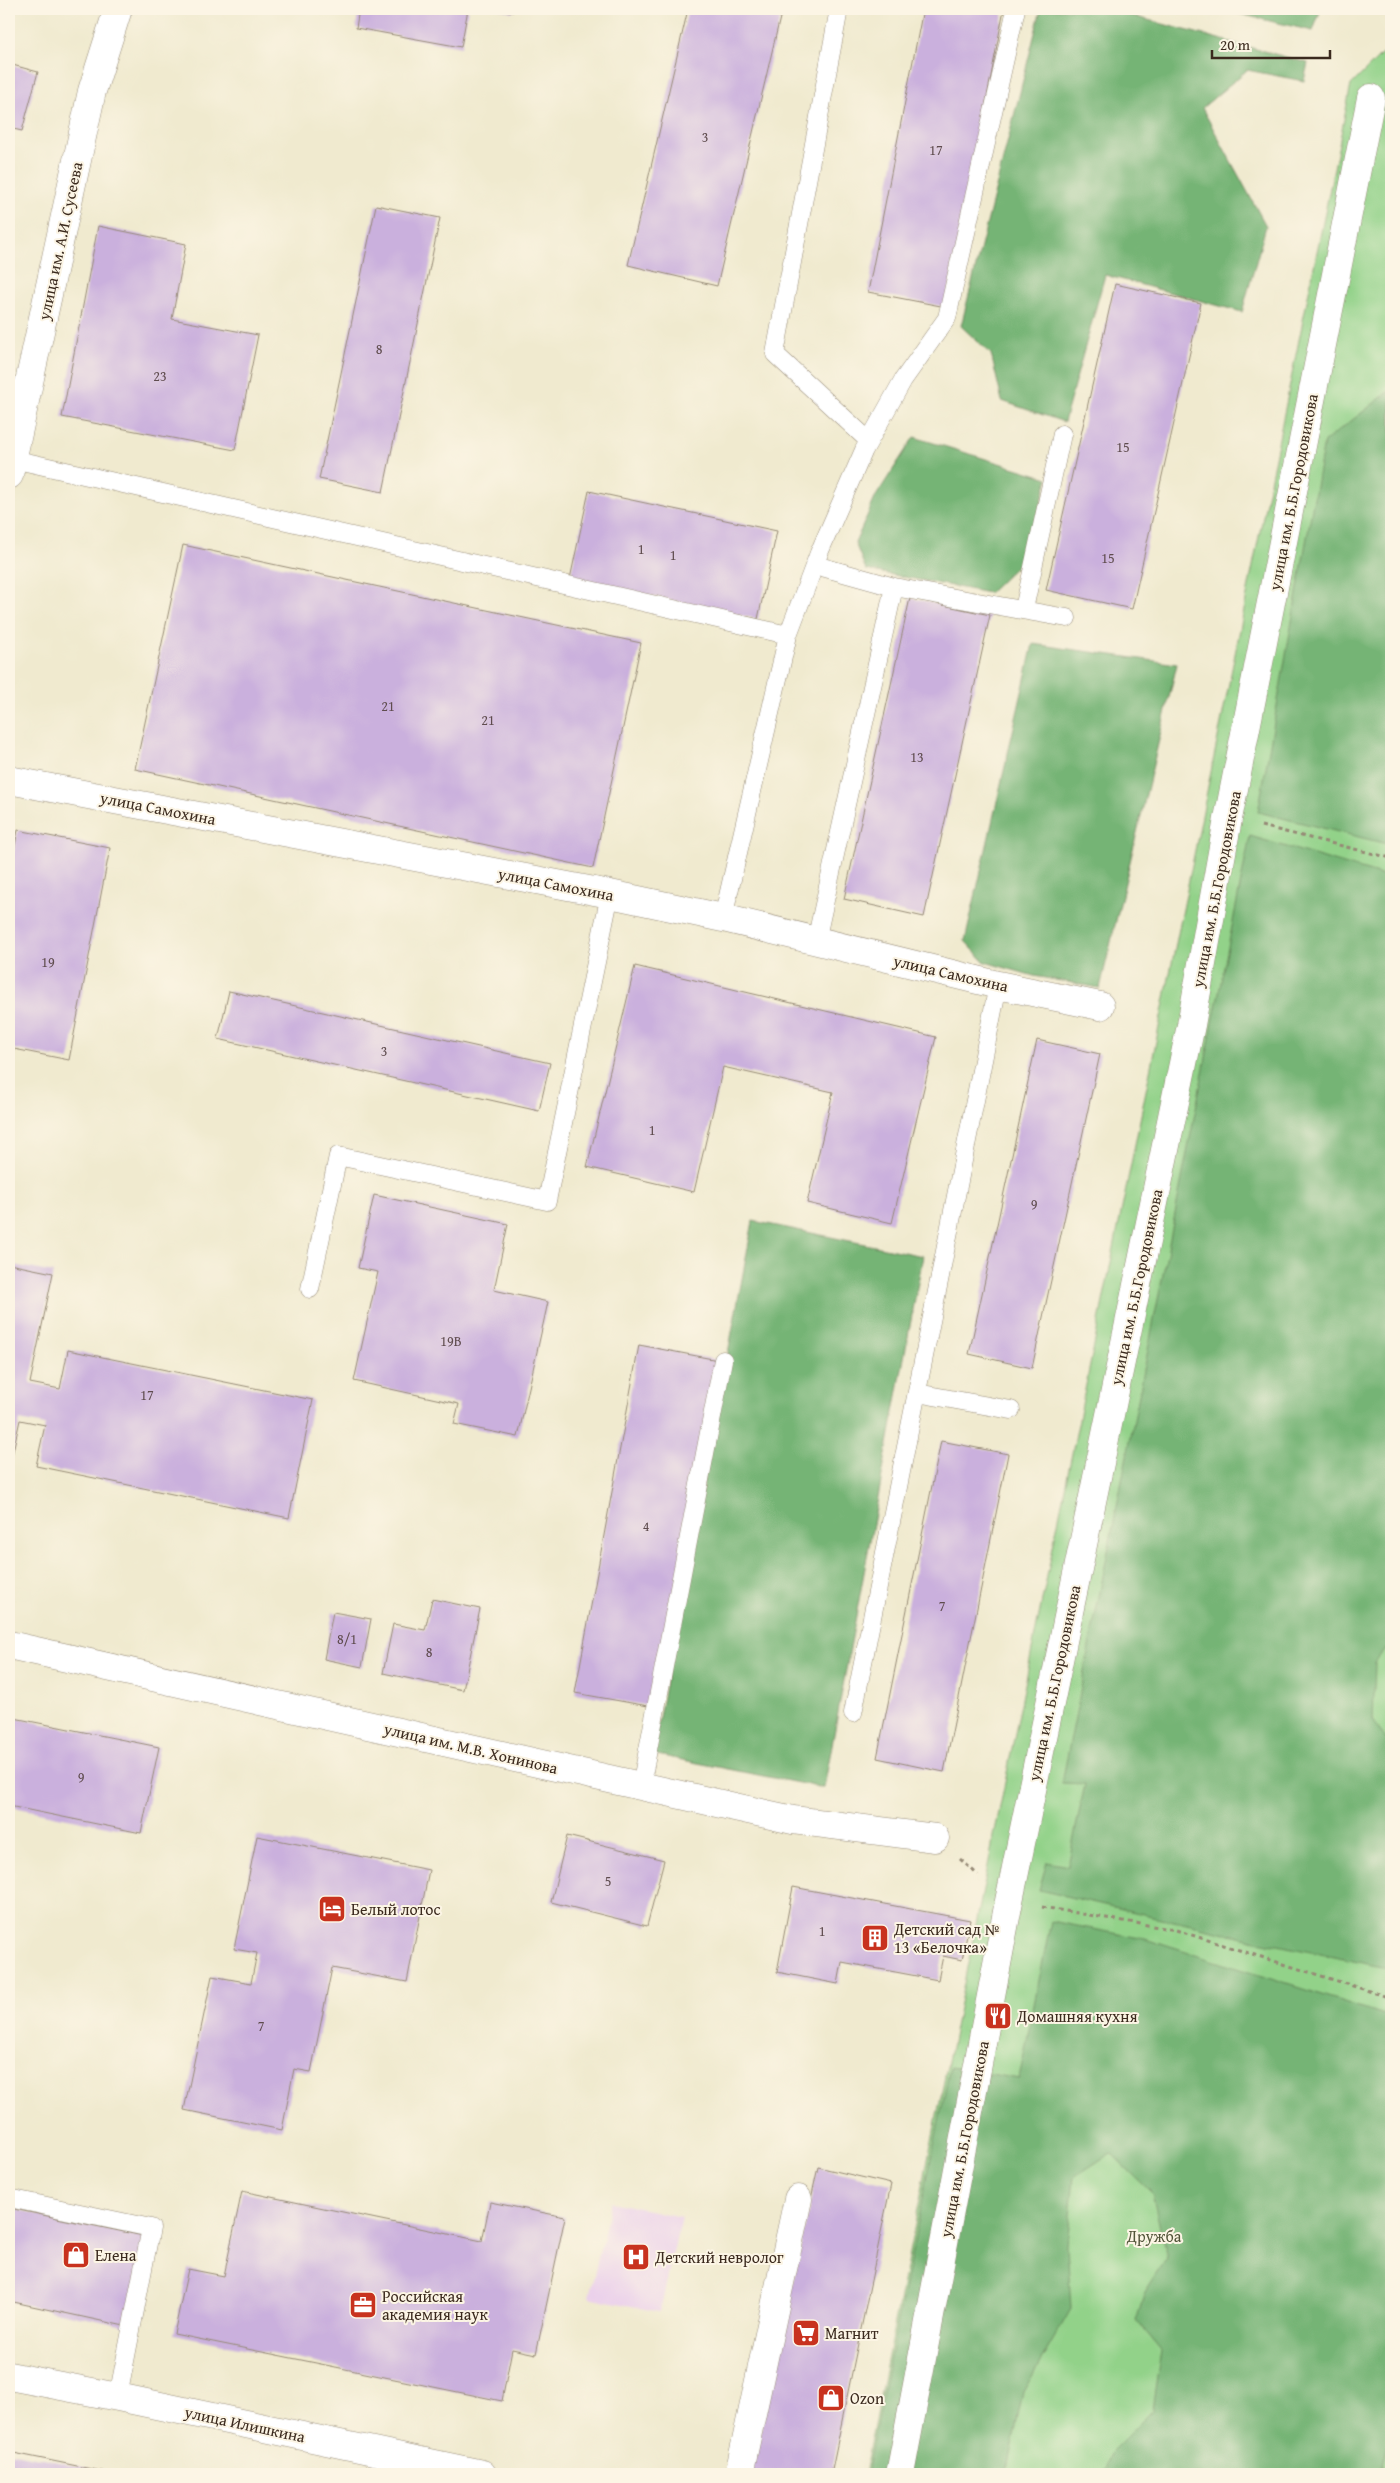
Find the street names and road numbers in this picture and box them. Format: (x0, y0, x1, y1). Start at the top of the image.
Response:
street label: улица им. А.И. Сусеева (31, 159, 89, 323)
street label: улица им. Б.Б.Городовикова (1262, 391, 1324, 593)
street label: улица Самохина (97, 785, 218, 831)
street label: улица им. Б.Б.Городовикова (1185, 788, 1247, 990)
street label: улица Самохина (495, 861, 616, 907)
street label: улица Самохина (890, 948, 1011, 998)
street label: улица им. Б.Б.Городовикова (1103, 1186, 1169, 1388)
street label: улица им. Б.Б.Городовикова (1021, 1582, 1087, 1784)
street label: улица им. М.В. Хонинова (381, 1716, 561, 1780)
street label: улица им. Б.Б.Городовикова (933, 2038, 995, 2240)
street label: улица Илишкина (182, 2399, 308, 2449)

